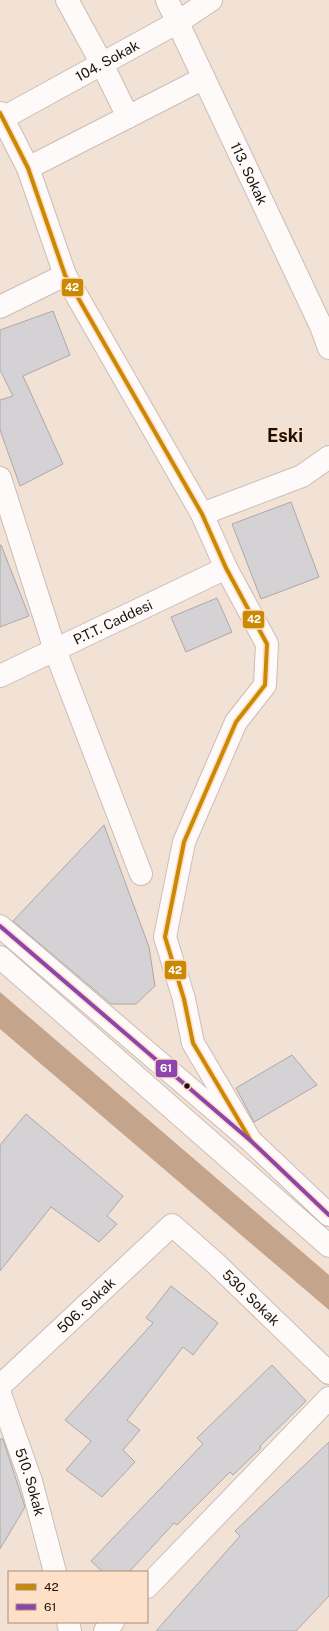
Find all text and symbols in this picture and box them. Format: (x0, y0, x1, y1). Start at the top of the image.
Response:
street label: 104. Sokak (73, 37, 142, 85)
street label: 113. Sokak (227, 140, 271, 208)
line badge: 42 (61, 278, 84, 297)
text: 42 (65, 281, 79, 293)
district label: Eski (267, 425, 303, 446)
street label: P.T.T. Caddesi (71, 596, 155, 648)
line badge: 42 (242, 610, 265, 629)
text: 42 (247, 613, 261, 625)
line badge: 42 (164, 960, 187, 980)
text: 42 (168, 964, 182, 976)
line badge: 61 (155, 1059, 178, 1078)
text: 61 (160, 1062, 172, 1074)
unlabelled marker (182, 1081, 192, 1091)
street label: 530. Sokak (219, 1266, 283, 1329)
street label: 506. Sokak (54, 1274, 118, 1336)
street label: 510. Sokak (12, 1446, 48, 1518)
legend (8, 1571, 148, 1623)
text: 42 (44, 1580, 59, 1594)
text: 61 (44, 1600, 56, 1614)

